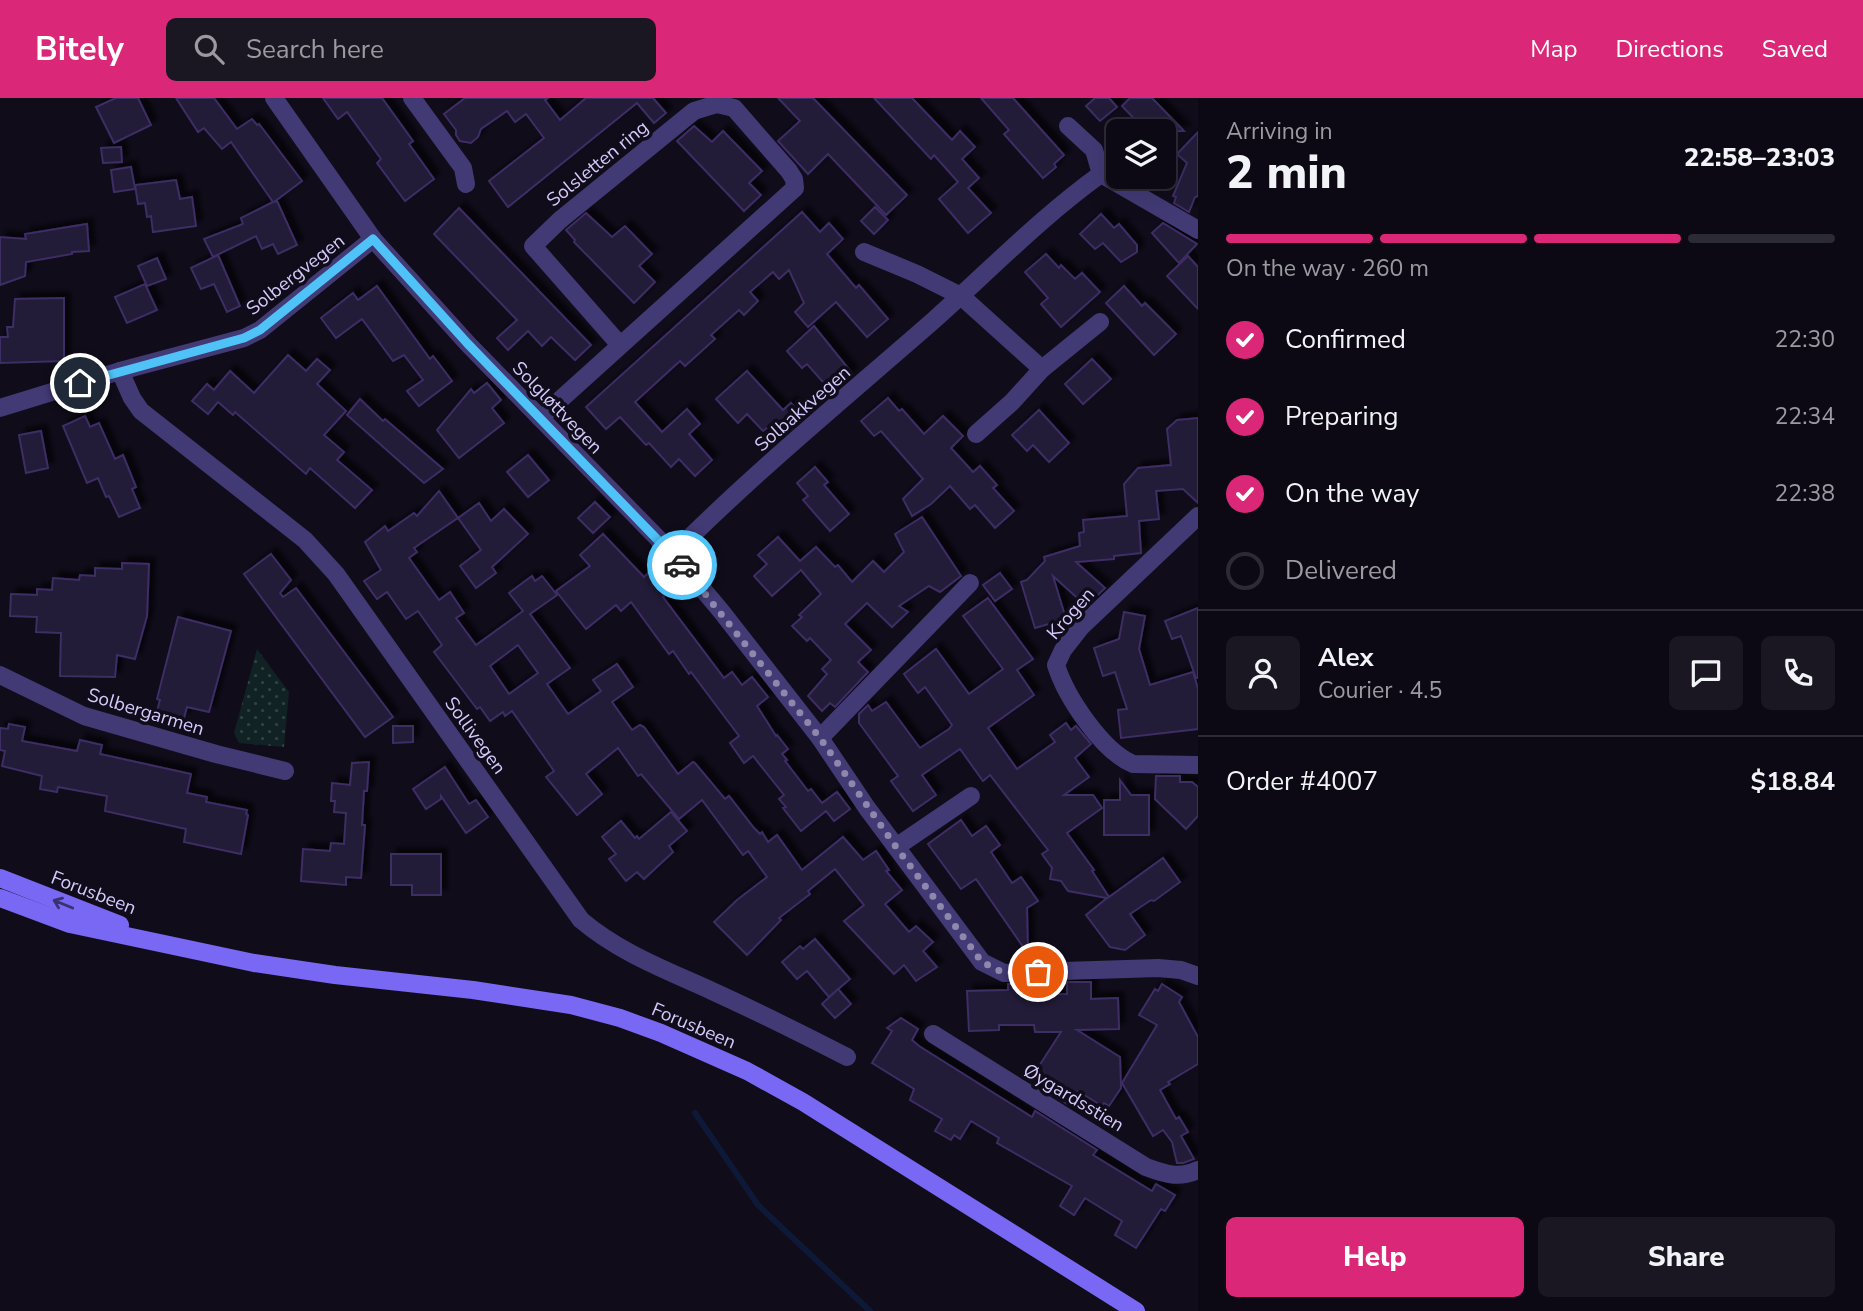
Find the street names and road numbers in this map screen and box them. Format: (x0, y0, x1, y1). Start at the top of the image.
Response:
street label: Solsletten ring (541, 115, 654, 213)
street label: Solbergvegen (241, 228, 350, 322)
street label: Solgløttvegen (506, 356, 608, 460)
street label: Solbakkvegen (749, 360, 856, 458)
street label: Krogen (1041, 582, 1101, 645)
street label: Solbergarmen (84, 682, 207, 742)
street label: Sollivegen (438, 692, 512, 780)
street label: Forusbeen (47, 865, 140, 921)
street label: Forusbeen (647, 997, 740, 1055)
street label: Øygardsstien (1018, 1058, 1129, 1138)

